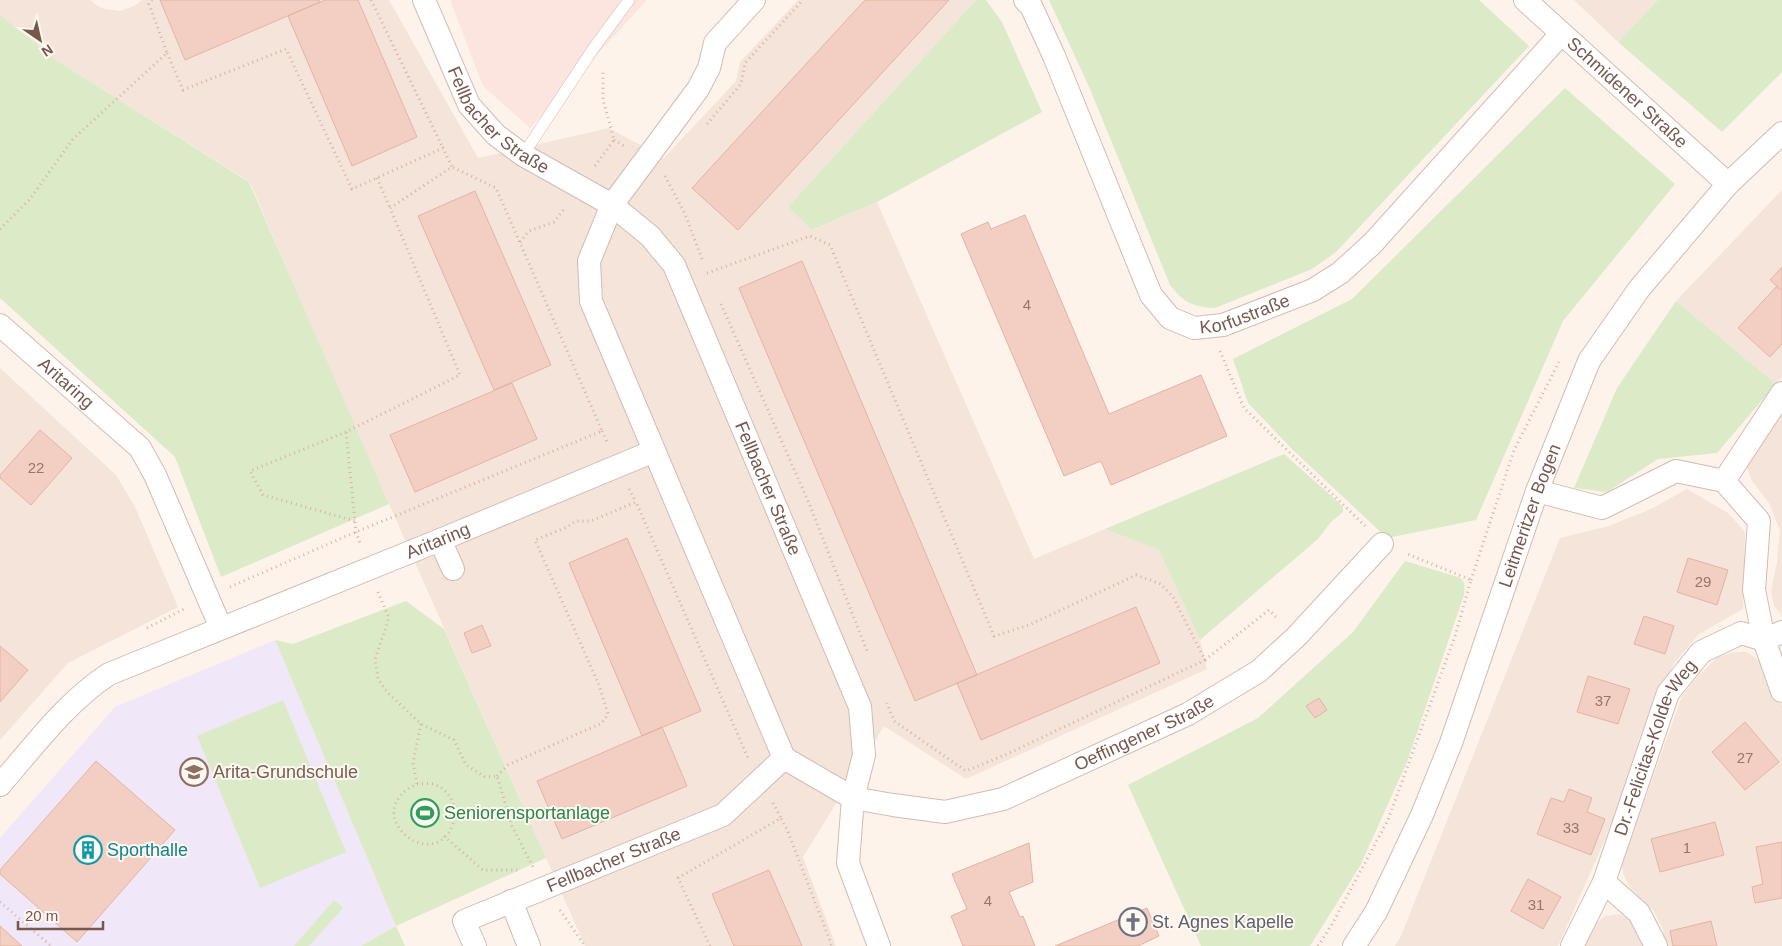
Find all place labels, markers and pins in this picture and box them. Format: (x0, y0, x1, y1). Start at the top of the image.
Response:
school or university icon: Arita-Grundschule (179, 757, 209, 787)
place label: Arita-Grundschule (213, 762, 358, 782)
sports icon: Seniorensportanlage (410, 798, 440, 828)
place label: Seniorensportanlage (444, 803, 610, 823)
building icon: Sporthalle (73, 835, 103, 865)
place label: Sporthalle (107, 840, 188, 860)
church icon: St. Agnes Kapelle (1118, 907, 1148, 937)
place label: St. Agnes Kapelle (1152, 912, 1294, 932)

